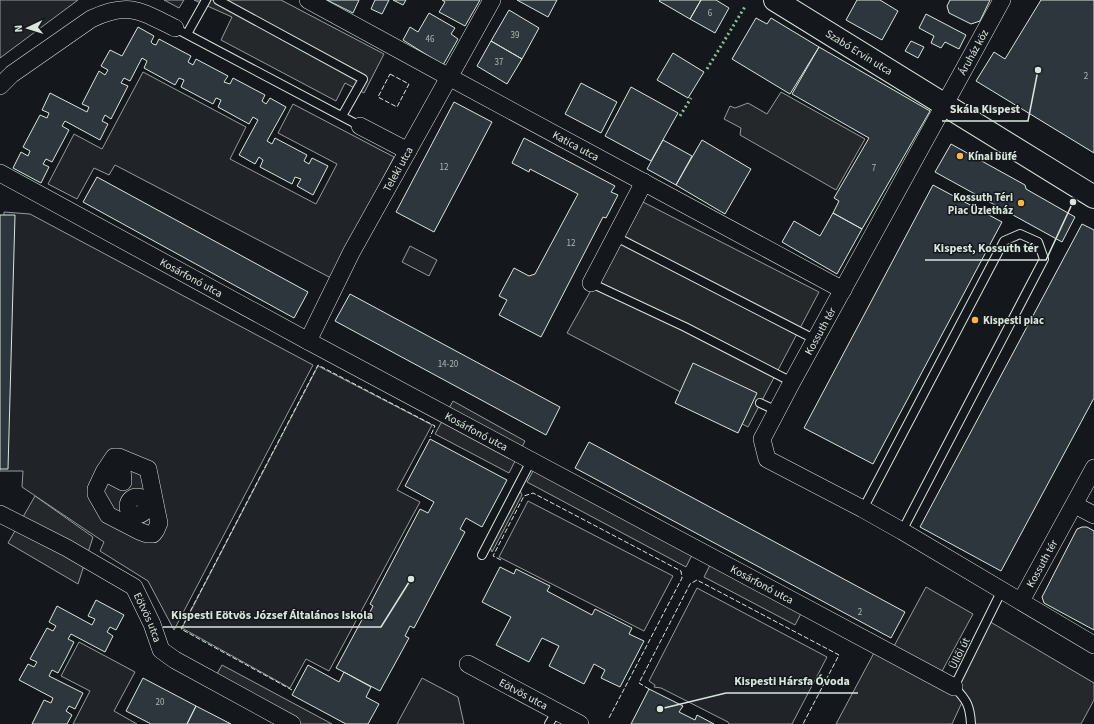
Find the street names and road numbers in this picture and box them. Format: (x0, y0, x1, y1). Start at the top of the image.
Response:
street label: Szabó Ervin utca (823, 26, 895, 79)
street label: Áruház köz (955, 26, 992, 78)
street label: Katica utca (550, 127, 602, 165)
street label: Teleki utca (380, 144, 417, 195)
street label: Kosárfonó utca (157, 255, 225, 301)
street label: Kossuth tér (801, 305, 840, 358)
street label: Kosárfonó utca (442, 409, 510, 455)
street label: Kossuth tér (1023, 537, 1061, 590)
street label: Kosárfonó utca (728, 562, 796, 608)
street label: Eötvös utca (130, 590, 165, 644)
street label: Üllői út (945, 635, 974, 671)
street label: Eötvös utca (496, 675, 550, 713)

